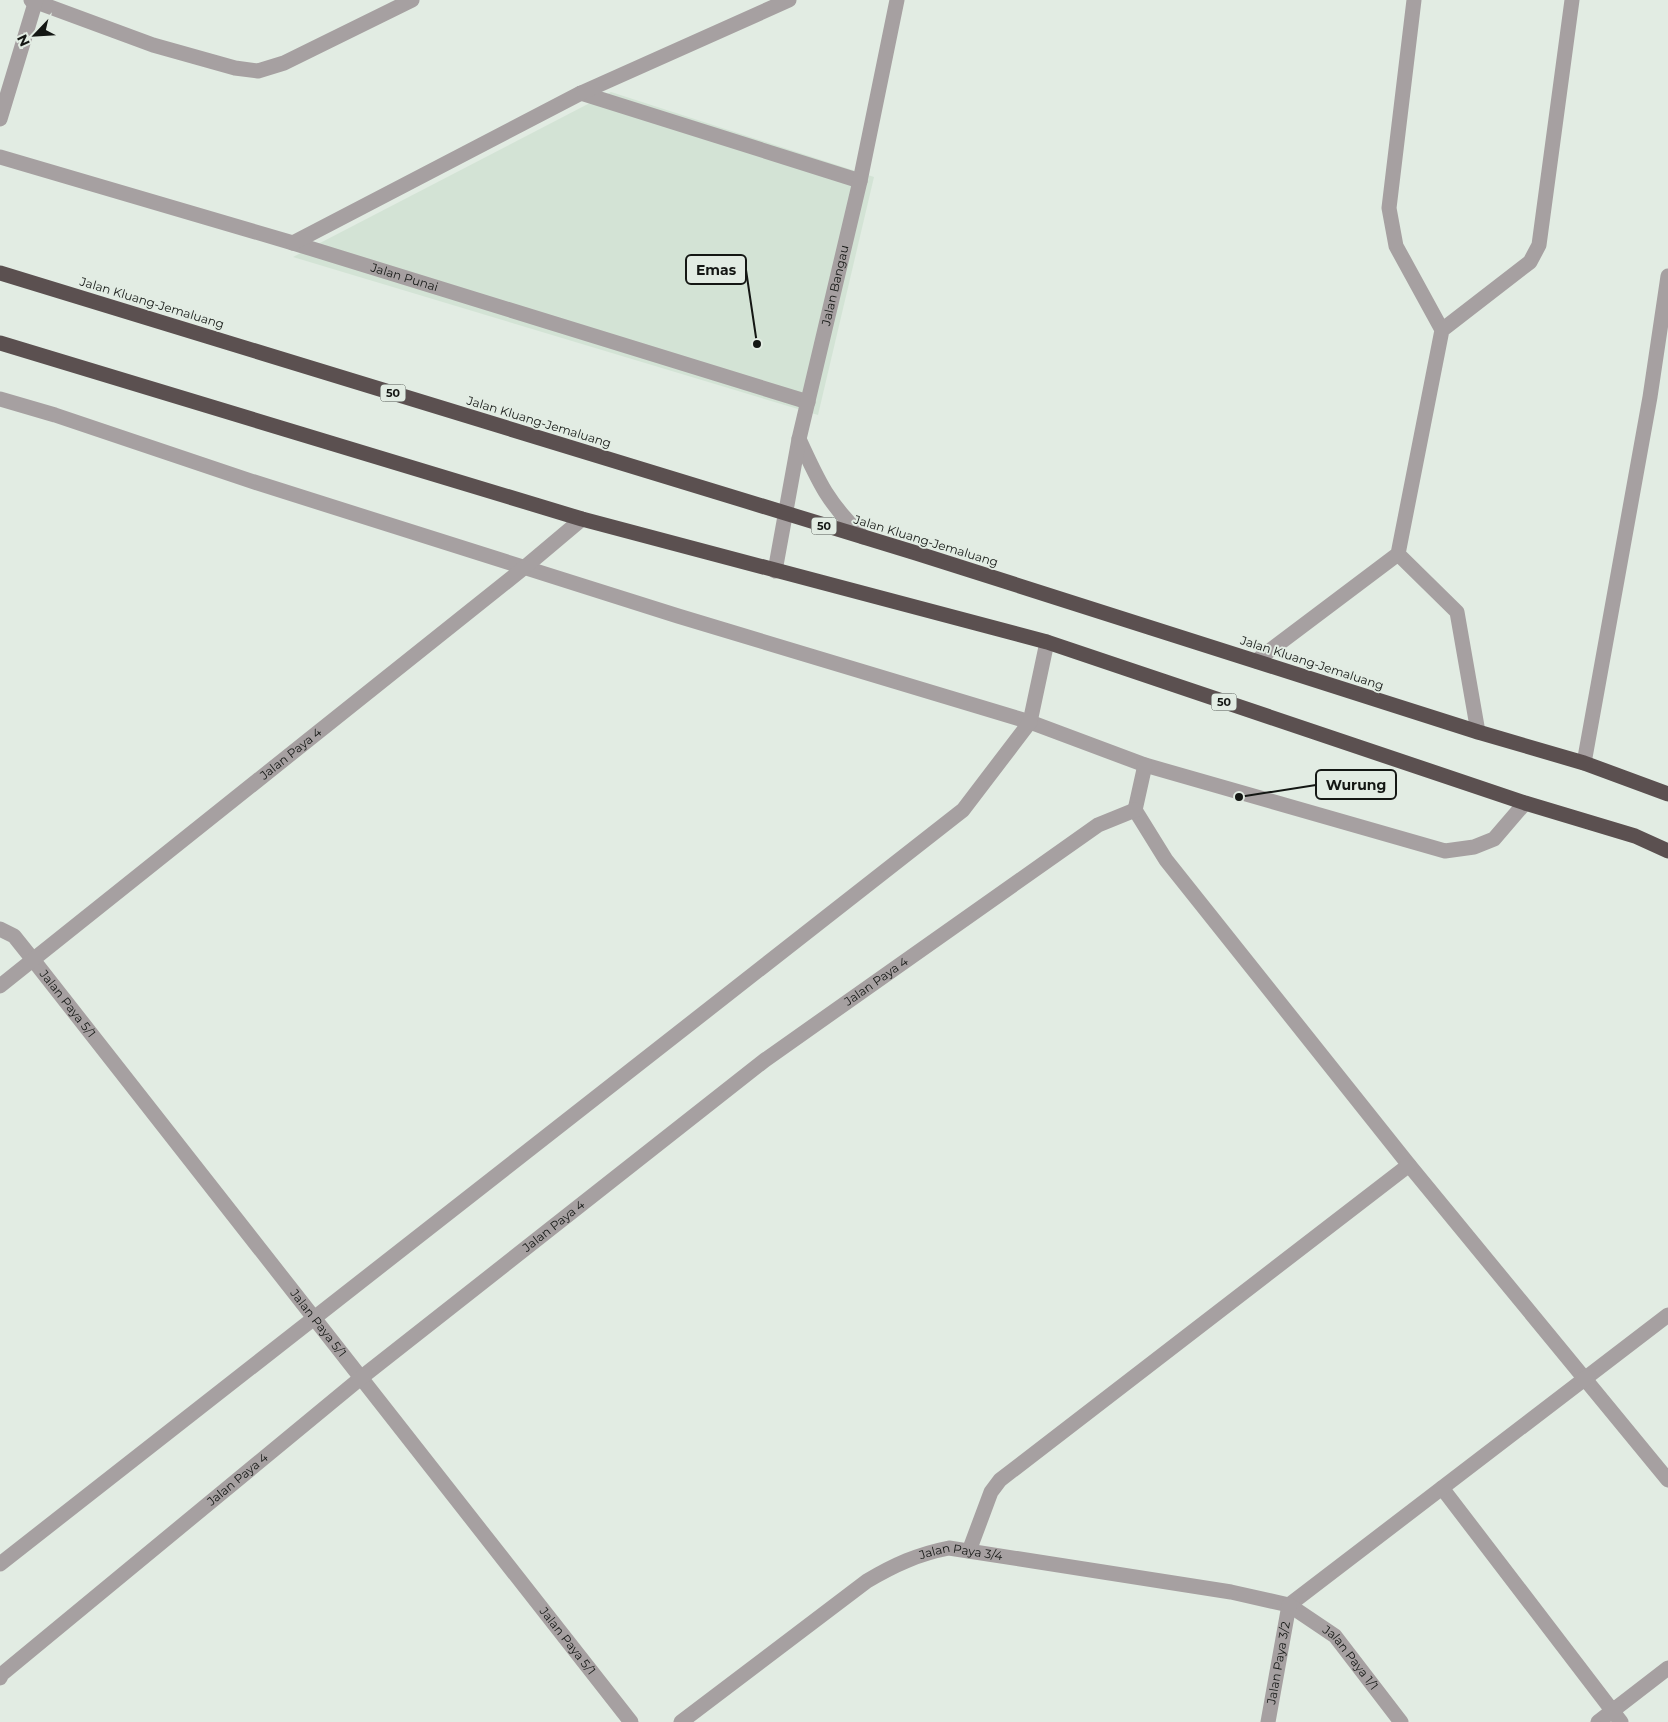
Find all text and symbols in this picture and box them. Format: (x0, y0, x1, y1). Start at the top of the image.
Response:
north arrow (10, 10, 60, 60)
text: N (13, 32, 34, 49)
street label: Jalan Bangau (818, 243, 852, 328)
callout: Emas (686, 255, 746, 284)
street label: Jalan Punai (368, 259, 440, 294)
text: Emas (696, 261, 737, 279)
street label: Jalan Kluang-Jemaluang (77, 273, 226, 332)
road number: 50 (380, 384, 406, 402)
street label: Jalan Kluang-Jemaluang (464, 392, 613, 451)
street label: Jalan Kluang-Jemaluang (851, 511, 1000, 570)
road number: 50 (812, 518, 836, 534)
street label: Jalan Kluang-Jemaluang (1238, 632, 1386, 693)
road number: 50 (1212, 694, 1236, 710)
street label: Jalan Paya 4 (256, 724, 324, 783)
callout: Wurung (1316, 770, 1396, 799)
text: Wurung (1326, 776, 1386, 794)
street label: Jalan Paya 4 (840, 953, 911, 1009)
street label: Jalan Paya 5/1 (36, 966, 99, 1040)
street label: Jalan Paya 4 (519, 1197, 587, 1255)
street label: Jalan Paya 5/1 (287, 1285, 350, 1360)
street label: Jalan Paya 4 (203, 1450, 271, 1509)
street label: Jalan Paya 3/4 (916, 1540, 1004, 1563)
street label: Jalan Paya 5/1 (536, 1603, 599, 1678)
street label: Jalan Paya 3/2 (1263, 1620, 1293, 1707)
street label: Jalan Paya 1/1 (1319, 1621, 1382, 1693)

